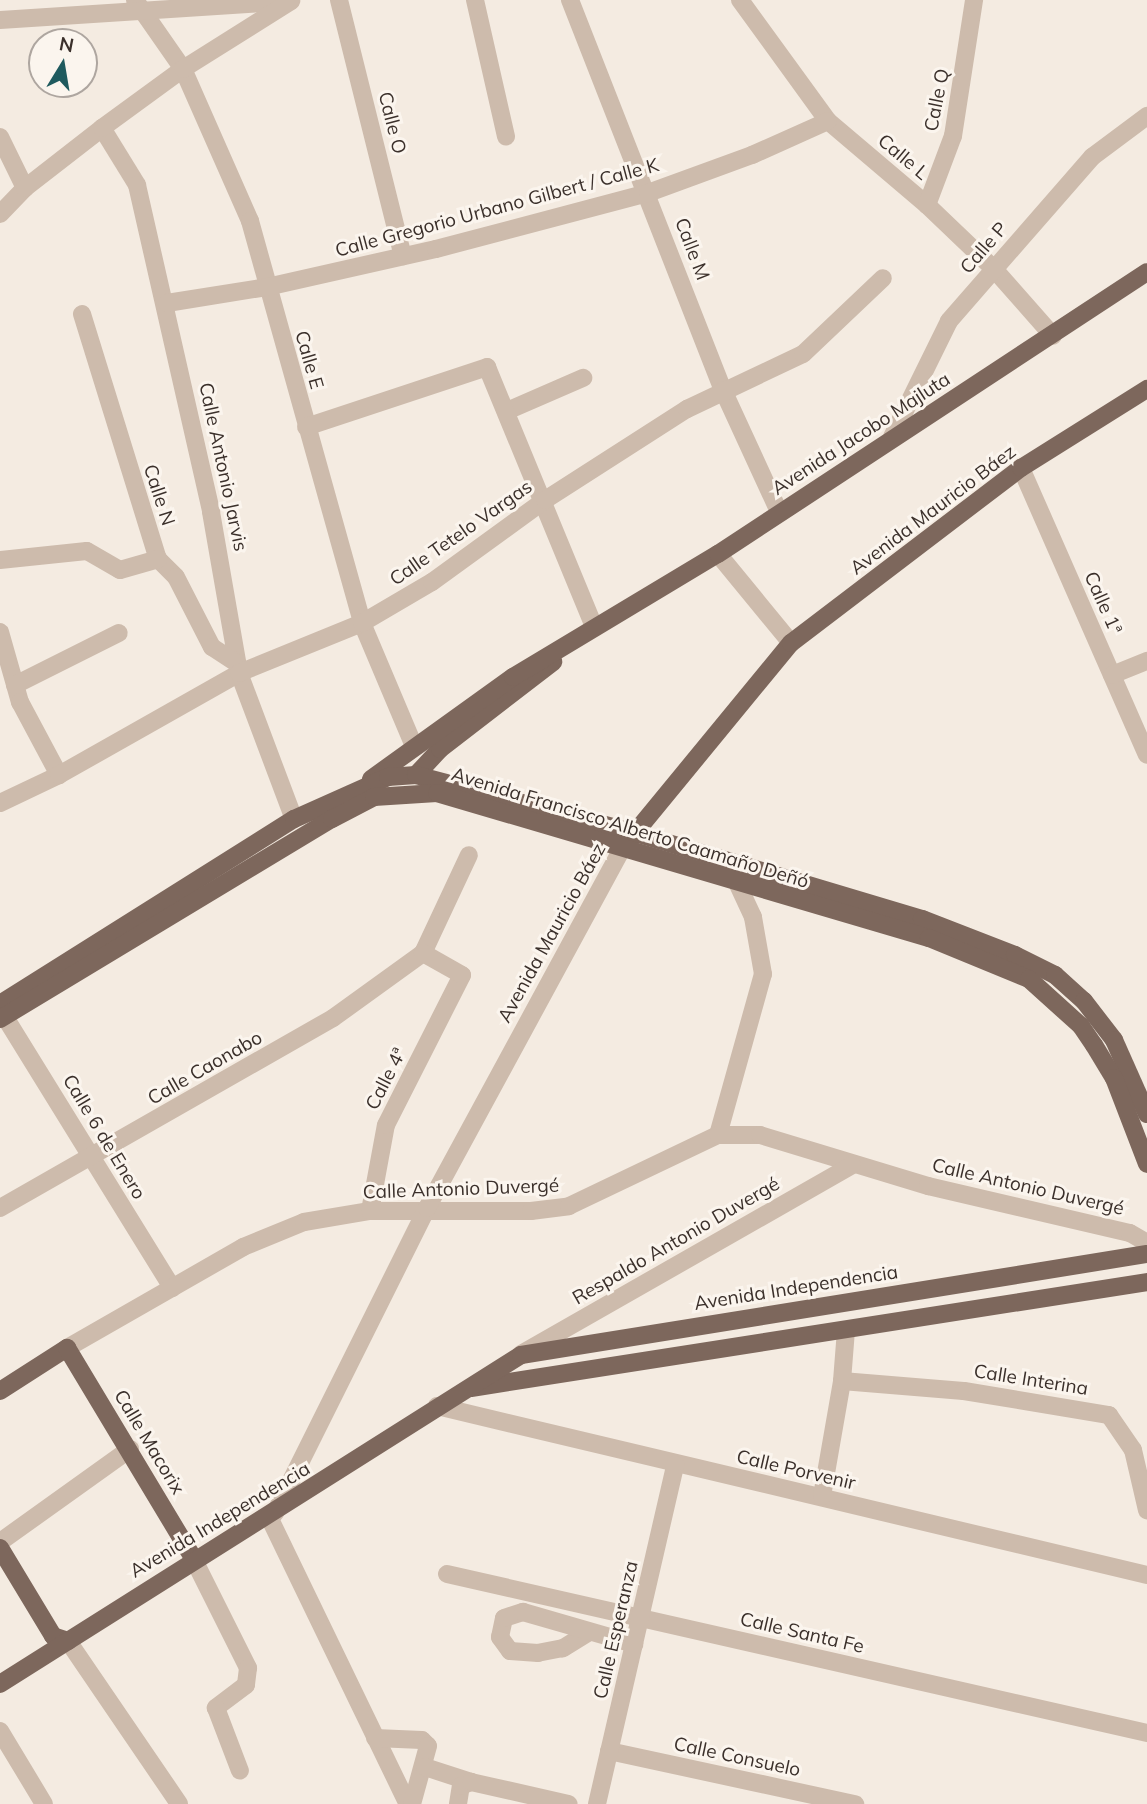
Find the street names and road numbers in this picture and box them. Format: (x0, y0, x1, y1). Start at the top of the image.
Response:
street label: Calle Q (920, 67, 954, 133)
street label: Calle O (373, 90, 411, 156)
street label: Calle L (873, 129, 933, 185)
street label: Calle Gregorio Urbano Gilbert / Calle K (333, 154, 661, 262)
street label: Calle M (670, 215, 714, 283)
street label: Calle P (955, 218, 1013, 278)
street label: Calle E (290, 328, 328, 392)
street label: Avenida Jacobo Majluta (768, 368, 954, 500)
street label: Calle Antonio Jarvis (194, 381, 252, 553)
street label: Avenida Mauricio Báez (846, 440, 1020, 580)
street label: Calle N (138, 462, 180, 528)
street label: Calle Tetelo Vargas (385, 475, 537, 591)
street label: Calle 1ª (1079, 568, 1127, 638)
street label: Avenida Francisco Alberto Caamaño Deñó (449, 763, 811, 893)
street label: Avenida Mauricio Báez (493, 839, 611, 1027)
street label: Calle Caonabo (144, 1026, 266, 1110)
street label: Calle 4ª (361, 1044, 411, 1114)
street label: Calle 6 de Enero (58, 1070, 150, 1204)
street label: Calle Antonio Duvergé (930, 1154, 1126, 1220)
street label: Respaldo Antonio Duvergé (568, 1172, 784, 1310)
street label: Calle Antonio Duvergé (362, 1174, 560, 1204)
street label: Avenida Independencia (692, 1261, 900, 1315)
street label: Calle Interina (972, 1360, 1090, 1400)
street label: Calle Macorix (109, 1386, 189, 1498)
street label: Calle Porvenir (734, 1445, 858, 1495)
street label: Avenida Independencia (126, 1457, 314, 1583)
street label: Calle Esperanza (589, 1559, 643, 1701)
street label: Calle Santa Fe (738, 1608, 866, 1658)
street label: Calle Consuelo (672, 1732, 802, 1782)

